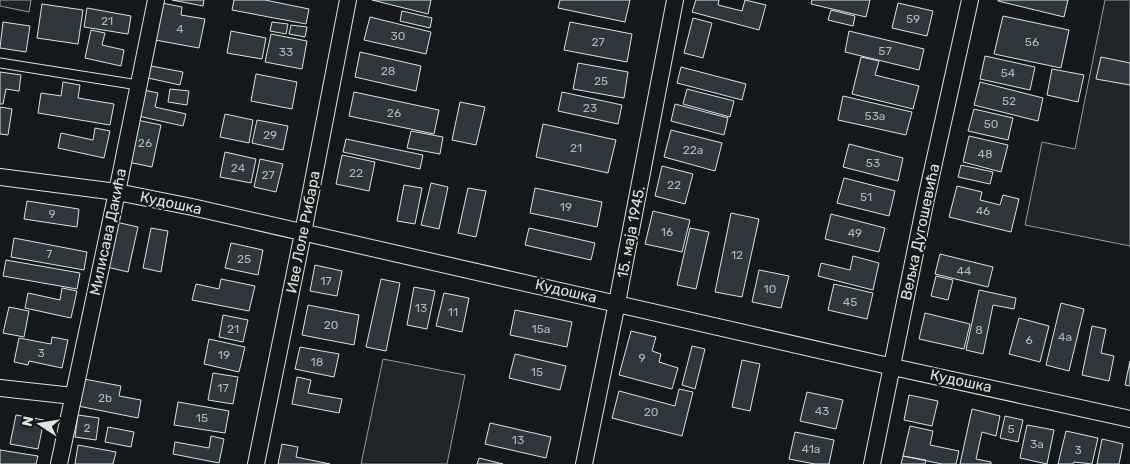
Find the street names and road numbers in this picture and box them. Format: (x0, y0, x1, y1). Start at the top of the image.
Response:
street label: Вељка Дугошевића (897, 162, 943, 302)
street label: Милисава Дакића (86, 167, 130, 297)
street label: Иве Лоле Рибара (282, 169, 324, 295)
street label: 15. маја 1945. (613, 184, 649, 280)
street label: Кудошка (138, 188, 204, 218)
street label: Кудошка (533, 275, 599, 307)
street label: Кудошка (928, 366, 994, 396)

